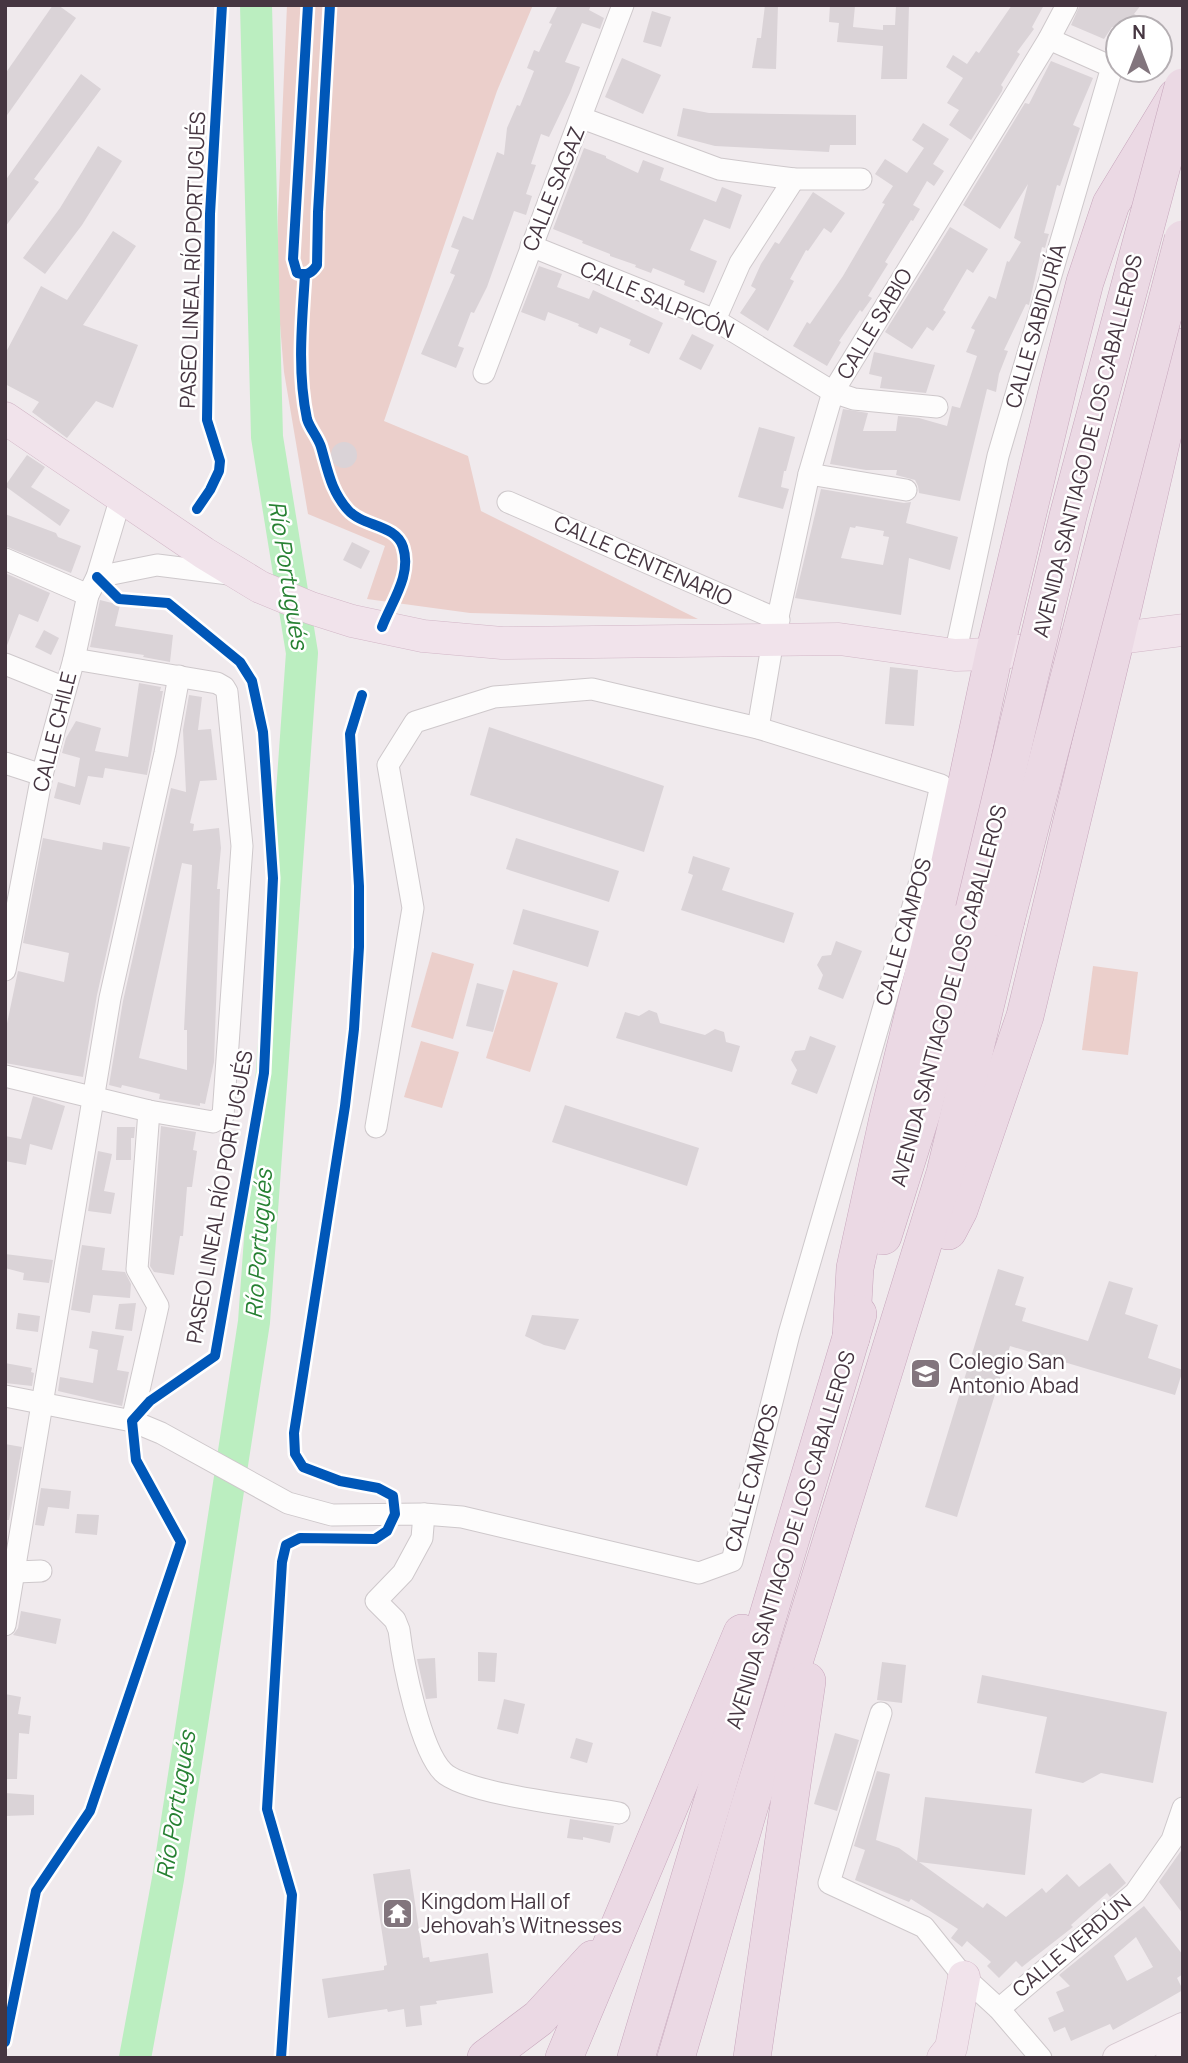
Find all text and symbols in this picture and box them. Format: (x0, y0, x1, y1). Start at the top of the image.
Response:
north arrow (1104, 14, 1174, 84)
text: N (1132, 19, 1146, 45)
street label: PASEO LINEAL RÍO PORTUGUÉS (173, 111, 211, 409)
street label: CALLE SAGAZ (515, 122, 591, 255)
street label: CALLE SABIDURÍA (998, 240, 1072, 411)
street label: AVENIDA SANTIAGO DE LOS CABALLEROS (1026, 251, 1148, 640)
street label: CALLE SALPICÓN (576, 254, 739, 344)
street label: CALLE SABIO (830, 263, 918, 384)
water label: Río Portugués (261, 499, 317, 653)
street label: CALLE CENTENARIO (550, 508, 737, 612)
street label: CALLE CHILE (26, 669, 82, 795)
street label: AVENIDA SANTIAGO DE LOS CABALLEROS (884, 802, 1013, 1190)
street label: CALLE CAMPOS (869, 855, 937, 1009)
street label: PASEO LINEAL RÍO PORTUGUÉS (179, 1048, 259, 1346)
water label: Río Portugués (237, 1166, 279, 1320)
street label: AVENIDA SANTIAGO DE LOS CABALLEROS (719, 1347, 861, 1732)
place label: Colegio San Antonio Abad (949, 1347, 1079, 1399)
school or university icon: Colegio San Antonio Abad (909, 1357, 943, 1391)
street label: CALLE CAMPOS (718, 1401, 784, 1555)
water label: Río Portugués (148, 1727, 203, 1881)
place label: Kingdom Hall of Jehovah’s Witnesses (421, 1887, 622, 1939)
street label: CALLE VERDÚN (1006, 1887, 1137, 2003)
temple icon: Kingdom Hall of Jehovah’s Witnesses (381, 1897, 415, 1931)

